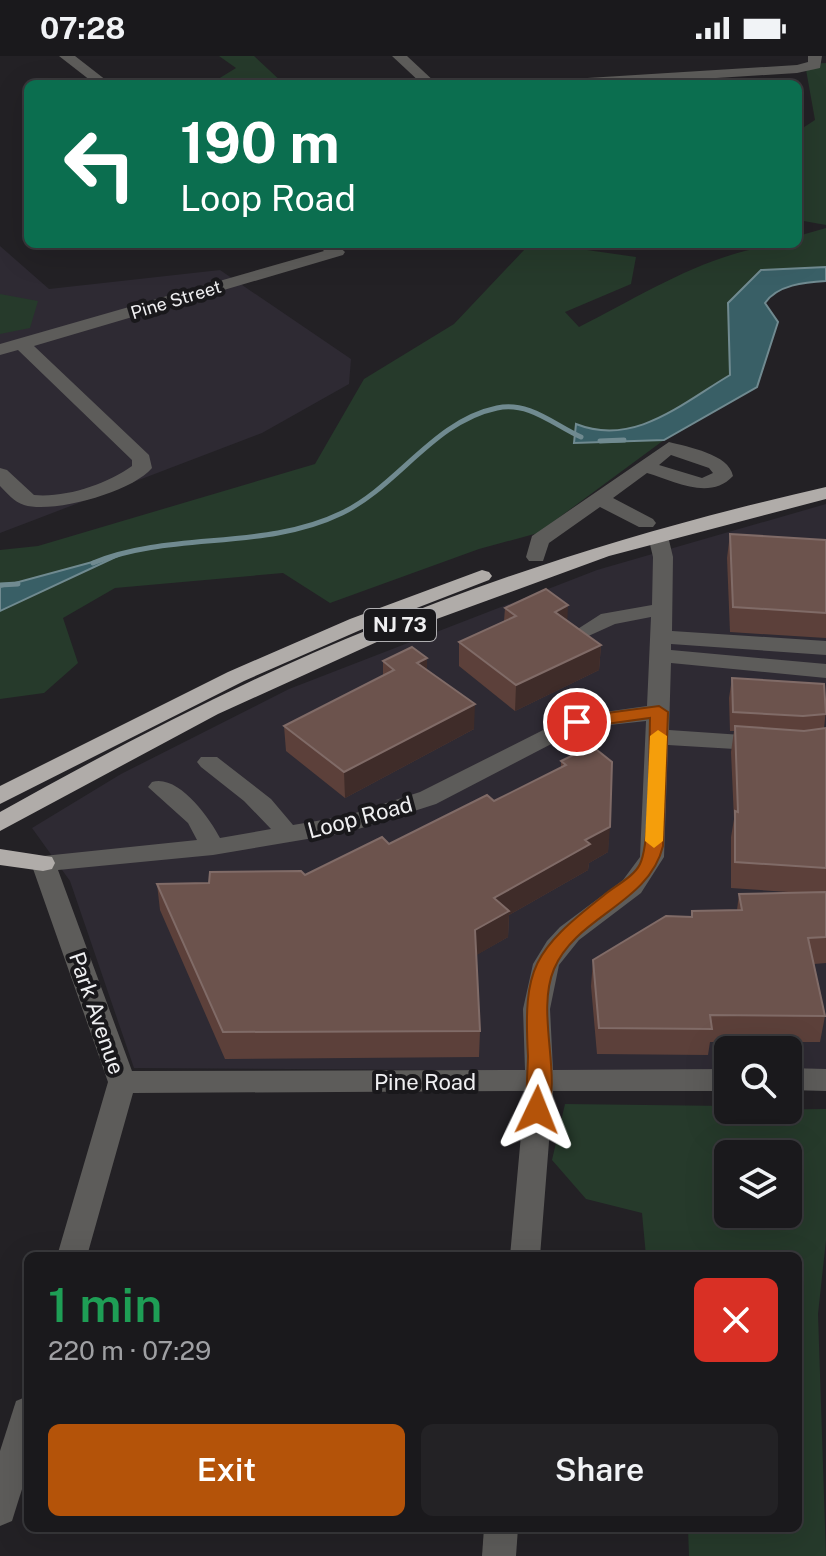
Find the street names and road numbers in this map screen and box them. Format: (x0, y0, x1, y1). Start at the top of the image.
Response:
street label: Pine Street (128, 276, 224, 323)
road number: NJ 73 (364, 609, 436, 641)
street label: Loop Road (305, 791, 415, 843)
street label: Park Avenue (64, 948, 130, 1078)
street label: Pine Road (374, 1069, 476, 1095)

